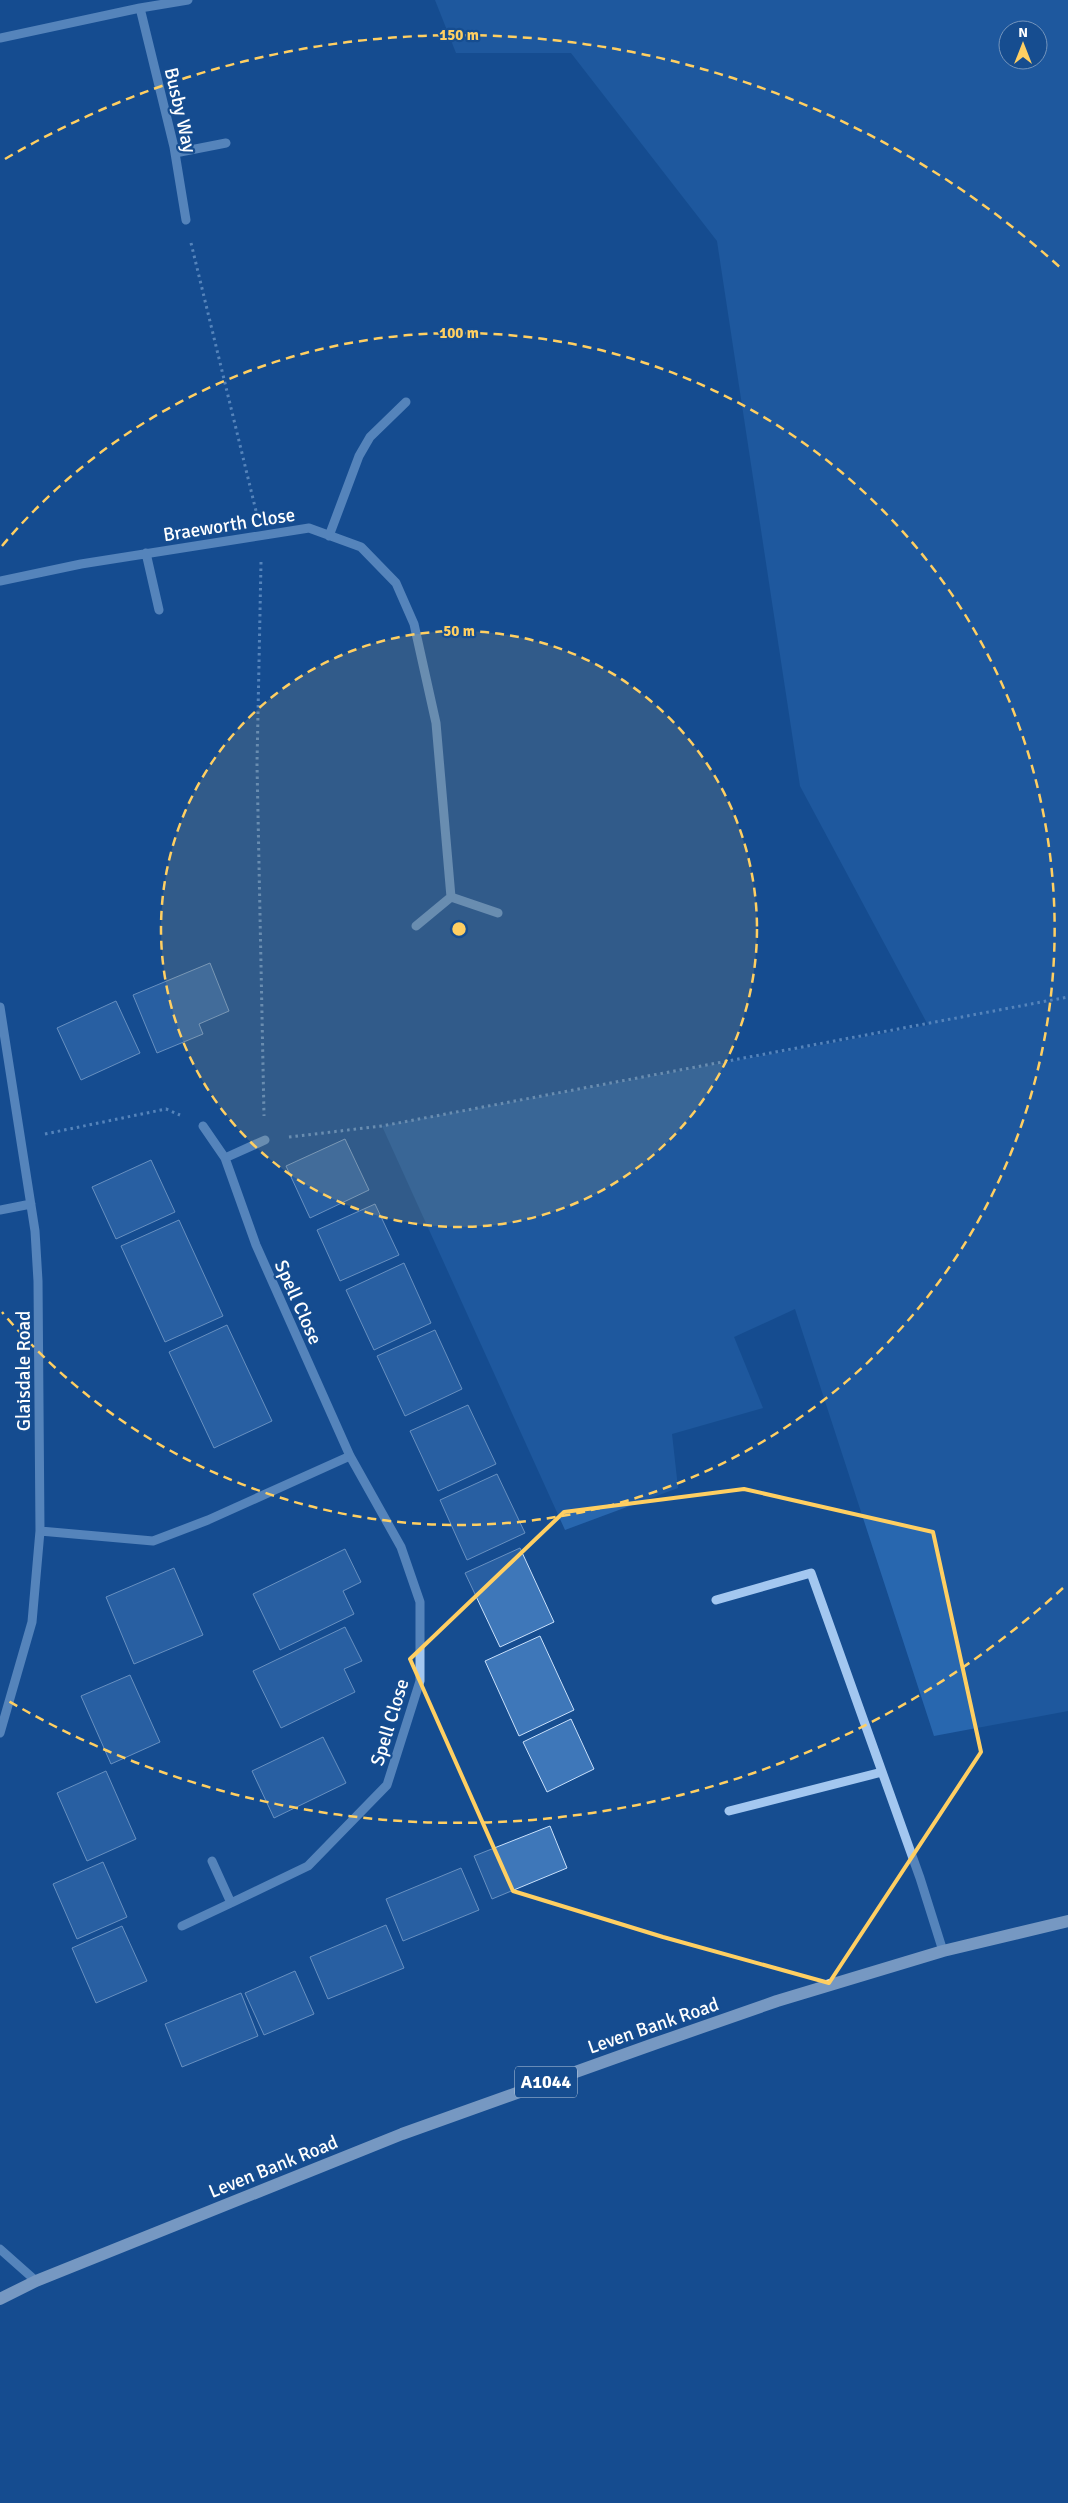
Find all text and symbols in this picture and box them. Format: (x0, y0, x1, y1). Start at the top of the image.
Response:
north arrow (998, 20, 1048, 70)
text: N (1018, 24, 1028, 41)
text: 150 m (439, 26, 479, 44)
street label: Busby Way (159, 65, 202, 155)
text: 100 m (439, 324, 479, 342)
street label: Braeworth Close (161, 503, 297, 547)
text: 50 m (443, 622, 475, 640)
centre of rings (450, 920, 468, 938)
street label: Spell Close (269, 1256, 327, 1348)
street label: Glaisdale Road (12, 1311, 36, 1431)
street label: Spell Close (365, 1676, 415, 1769)
street label: Leven Bank Road (585, 1992, 722, 2060)
road number: A1044 (515, 2066, 577, 2098)
street label: Leven Bank Road (205, 2130, 341, 2204)

